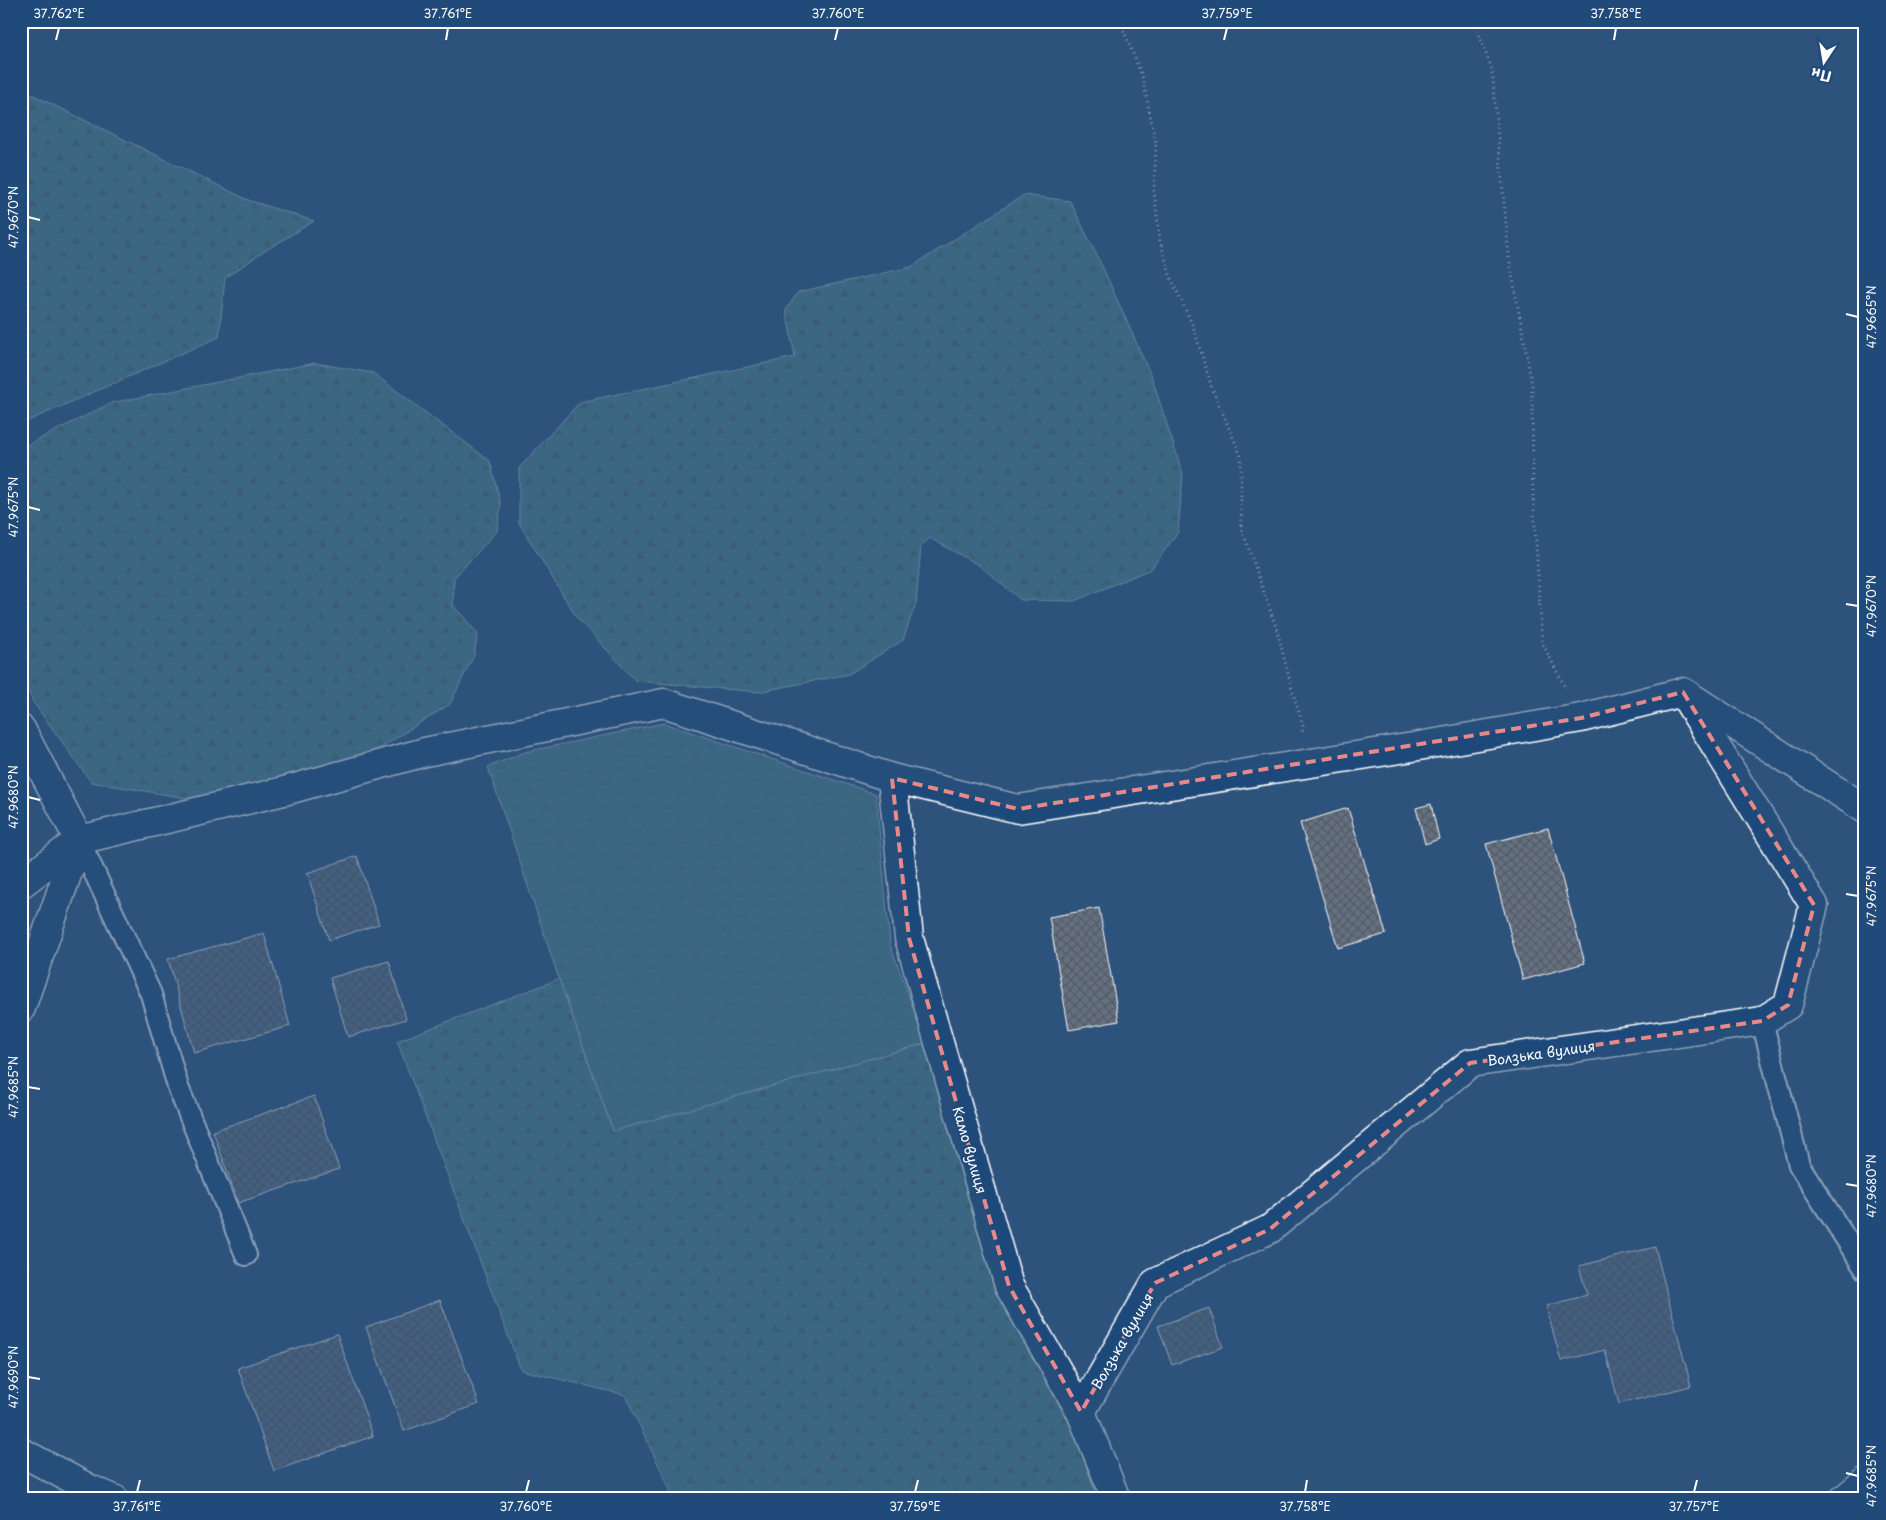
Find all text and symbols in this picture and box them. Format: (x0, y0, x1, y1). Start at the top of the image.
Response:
text: 37.762°E (33, 4, 85, 22)
text: 37.761°E (424, 4, 472, 22)
text: 37.760°E (811, 4, 865, 22)
text: 37.759°E (1201, 4, 1253, 22)
text: 37.758°E (1590, 4, 1642, 22)
north arrow (1798, 38, 1848, 88)
text: Пн (1809, 63, 1833, 88)
text: 47.9670°N (4, 186, 22, 248)
text: 47.9665°N (1862, 285, 1880, 349)
text: 47.9675°N (4, 477, 22, 537)
text: 47.9670°N (1862, 575, 1880, 637)
text: 47.9680°N (4, 765, 22, 829)
text: 47.9675°N (1862, 866, 1880, 926)
street label: Волзька вулиця (1486, 1035, 1596, 1071)
text: 47.9685°N (4, 1056, 22, 1118)
street label: Камо вулиця (948, 1104, 992, 1196)
text: 47.9680°N (1862, 1154, 1880, 1218)
street label: Волзька вулиця (1086, 1289, 1158, 1393)
text: 47.9690°N (4, 1346, 22, 1408)
text: 47.9685°N (1862, 1445, 1880, 1507)
text: 37.761°E (113, 1497, 161, 1515)
text: 37.760°E (499, 1497, 553, 1515)
text: 37.759°E (889, 1497, 941, 1515)
text: 37.758°E (1279, 1497, 1331, 1515)
text: 37.757°E (1669, 1497, 1719, 1515)

